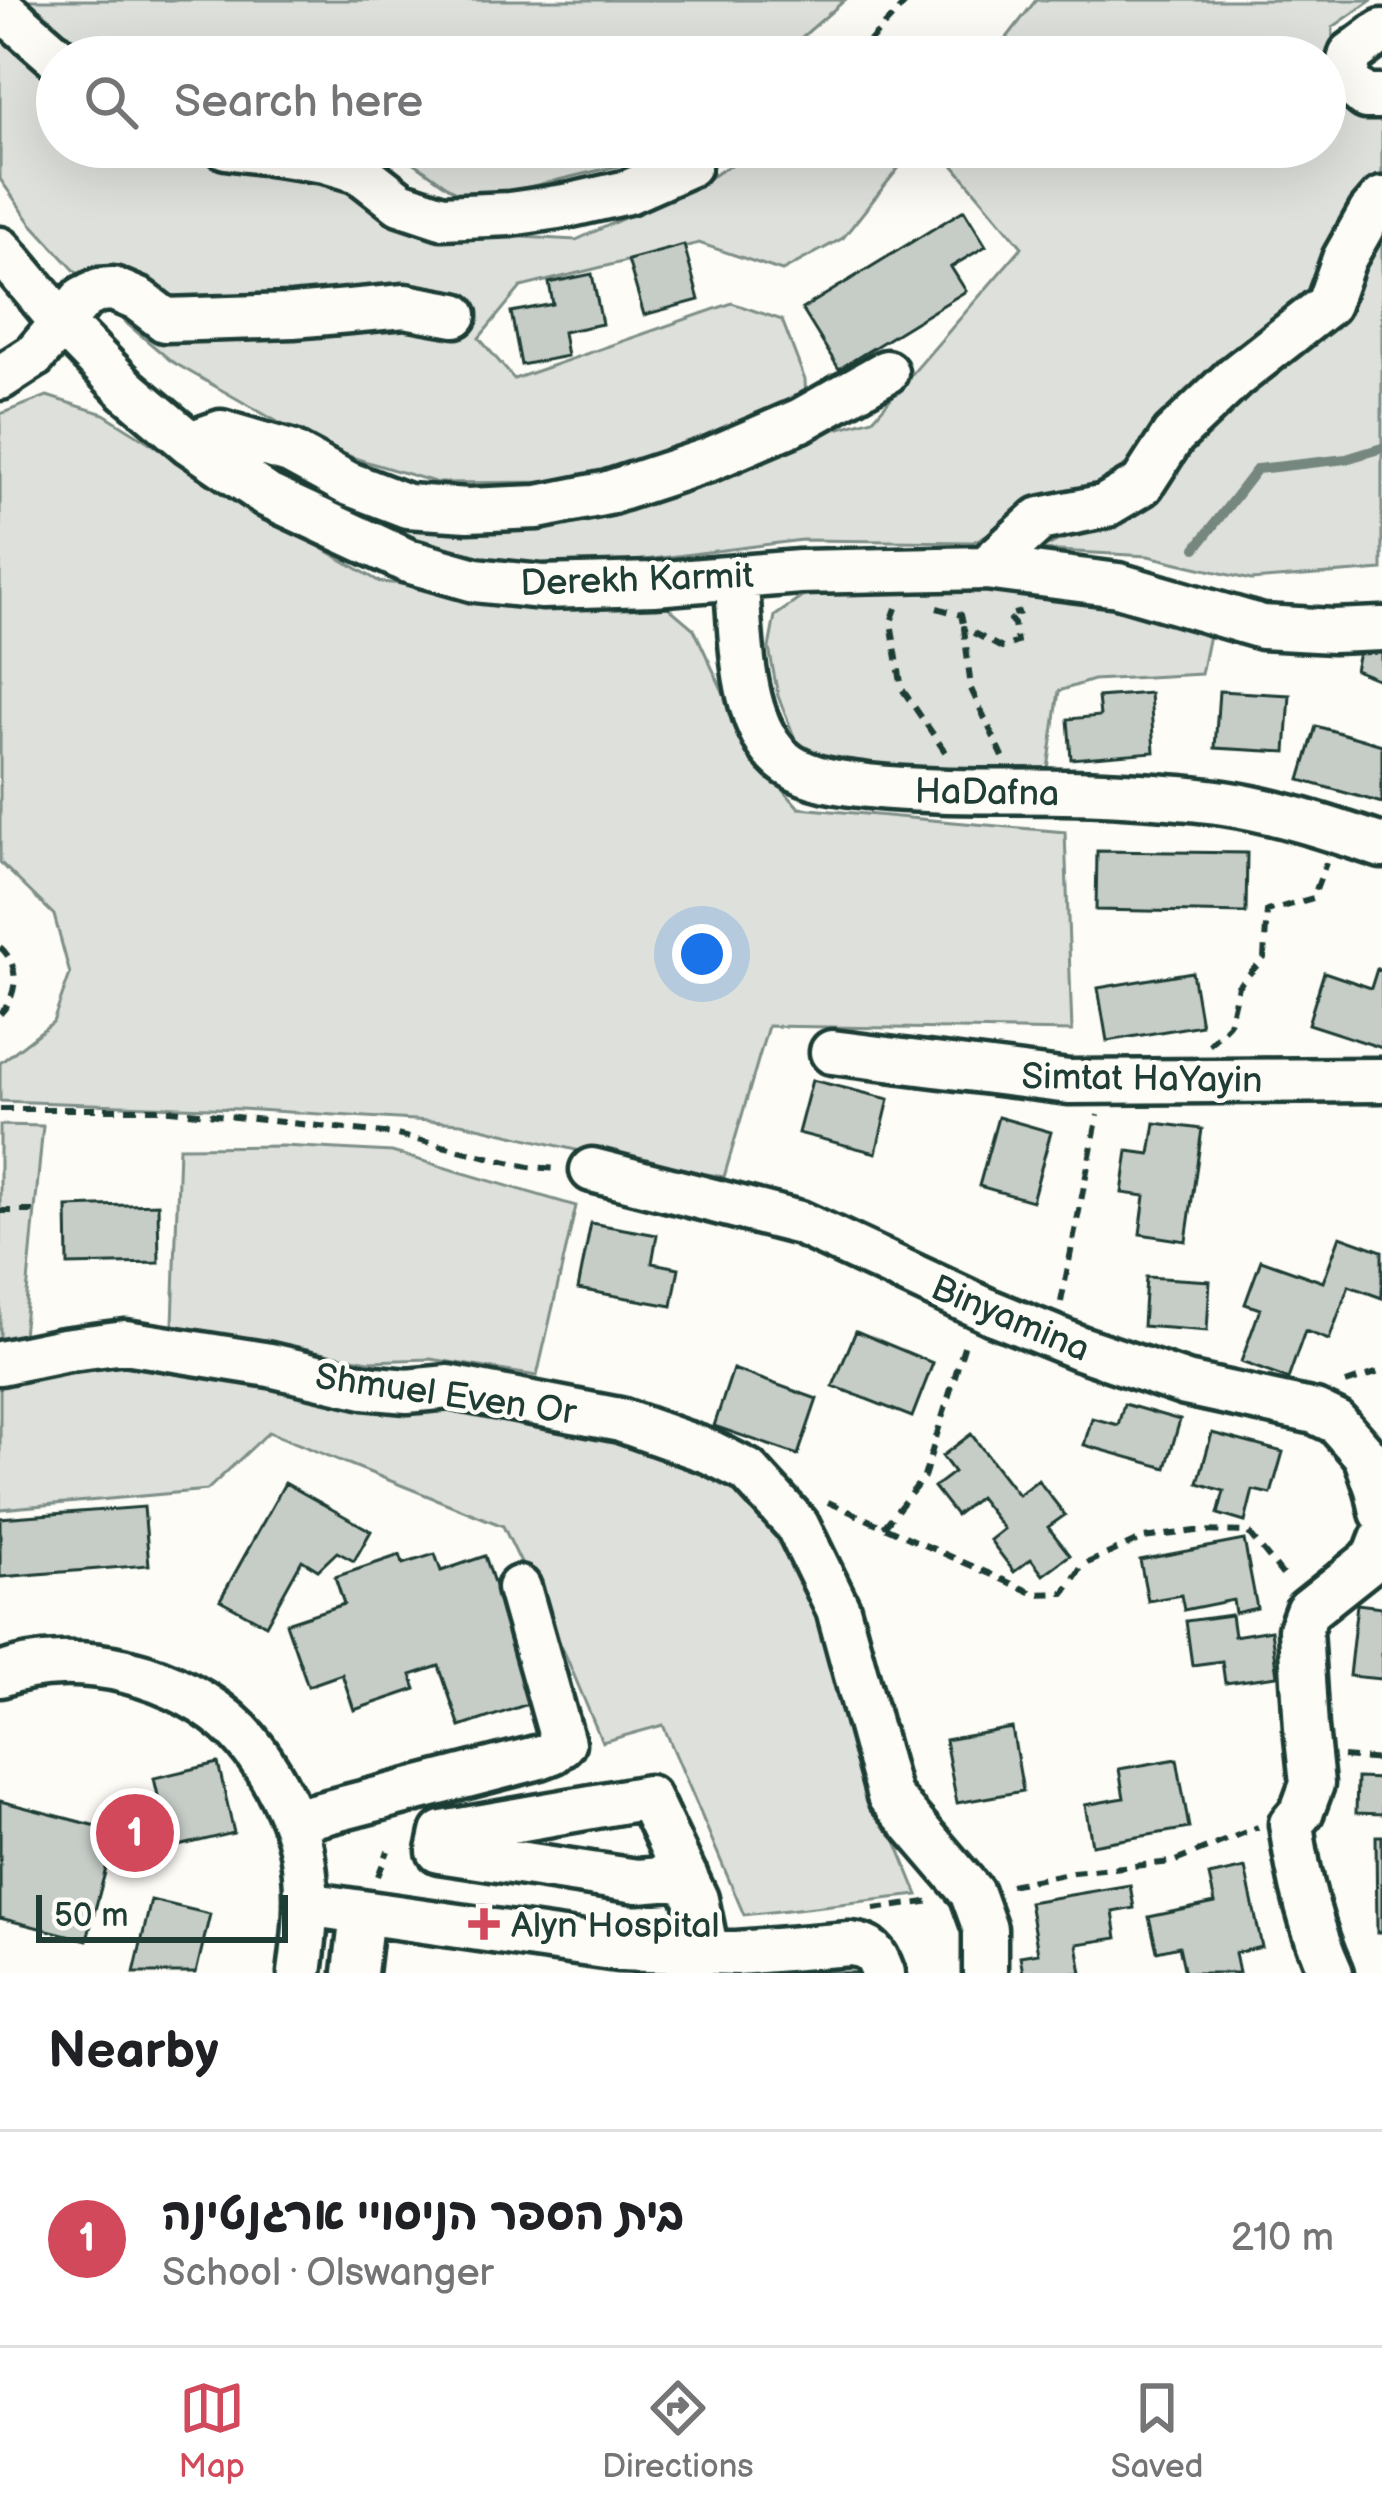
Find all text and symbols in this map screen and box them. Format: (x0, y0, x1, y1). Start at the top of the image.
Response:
search box (36, 36, 1346, 168)
icon: search (78, 69, 144, 135)
text: Search here (174, 75, 423, 130)
street label: Derekh Karmit (520, 555, 754, 606)
street label: HaDafna (914, 771, 1060, 816)
your location (672, 924, 732, 984)
street label: Simtat HaYayin (1021, 1056, 1263, 1103)
street label: Binyamina (924, 1267, 1096, 1372)
street label: Shmuel Even Or (313, 1356, 580, 1435)
pin: 1 (96, 1788, 174, 1878)
scale bar (36, 1889, 288, 1942)
text: 50 m (54, 1896, 129, 1936)
place label: Alyn Hospital (511, 1905, 720, 1948)
marker: Alyn Hospital (468, 1908, 500, 1940)
text: Nearby (48, 2021, 219, 2082)
text: בית הספר הניסויי ארגנטינה (162, 2188, 684, 2243)
text: 1 (79, 2215, 95, 2262)
text: 210 m (1231, 2215, 1334, 2262)
text: School · Olswanger (162, 2250, 494, 2297)
tab: Map (179, 2375, 245, 2487)
tab: Directions (602, 2375, 754, 2487)
tab: Saved (1111, 2375, 1203, 2487)

